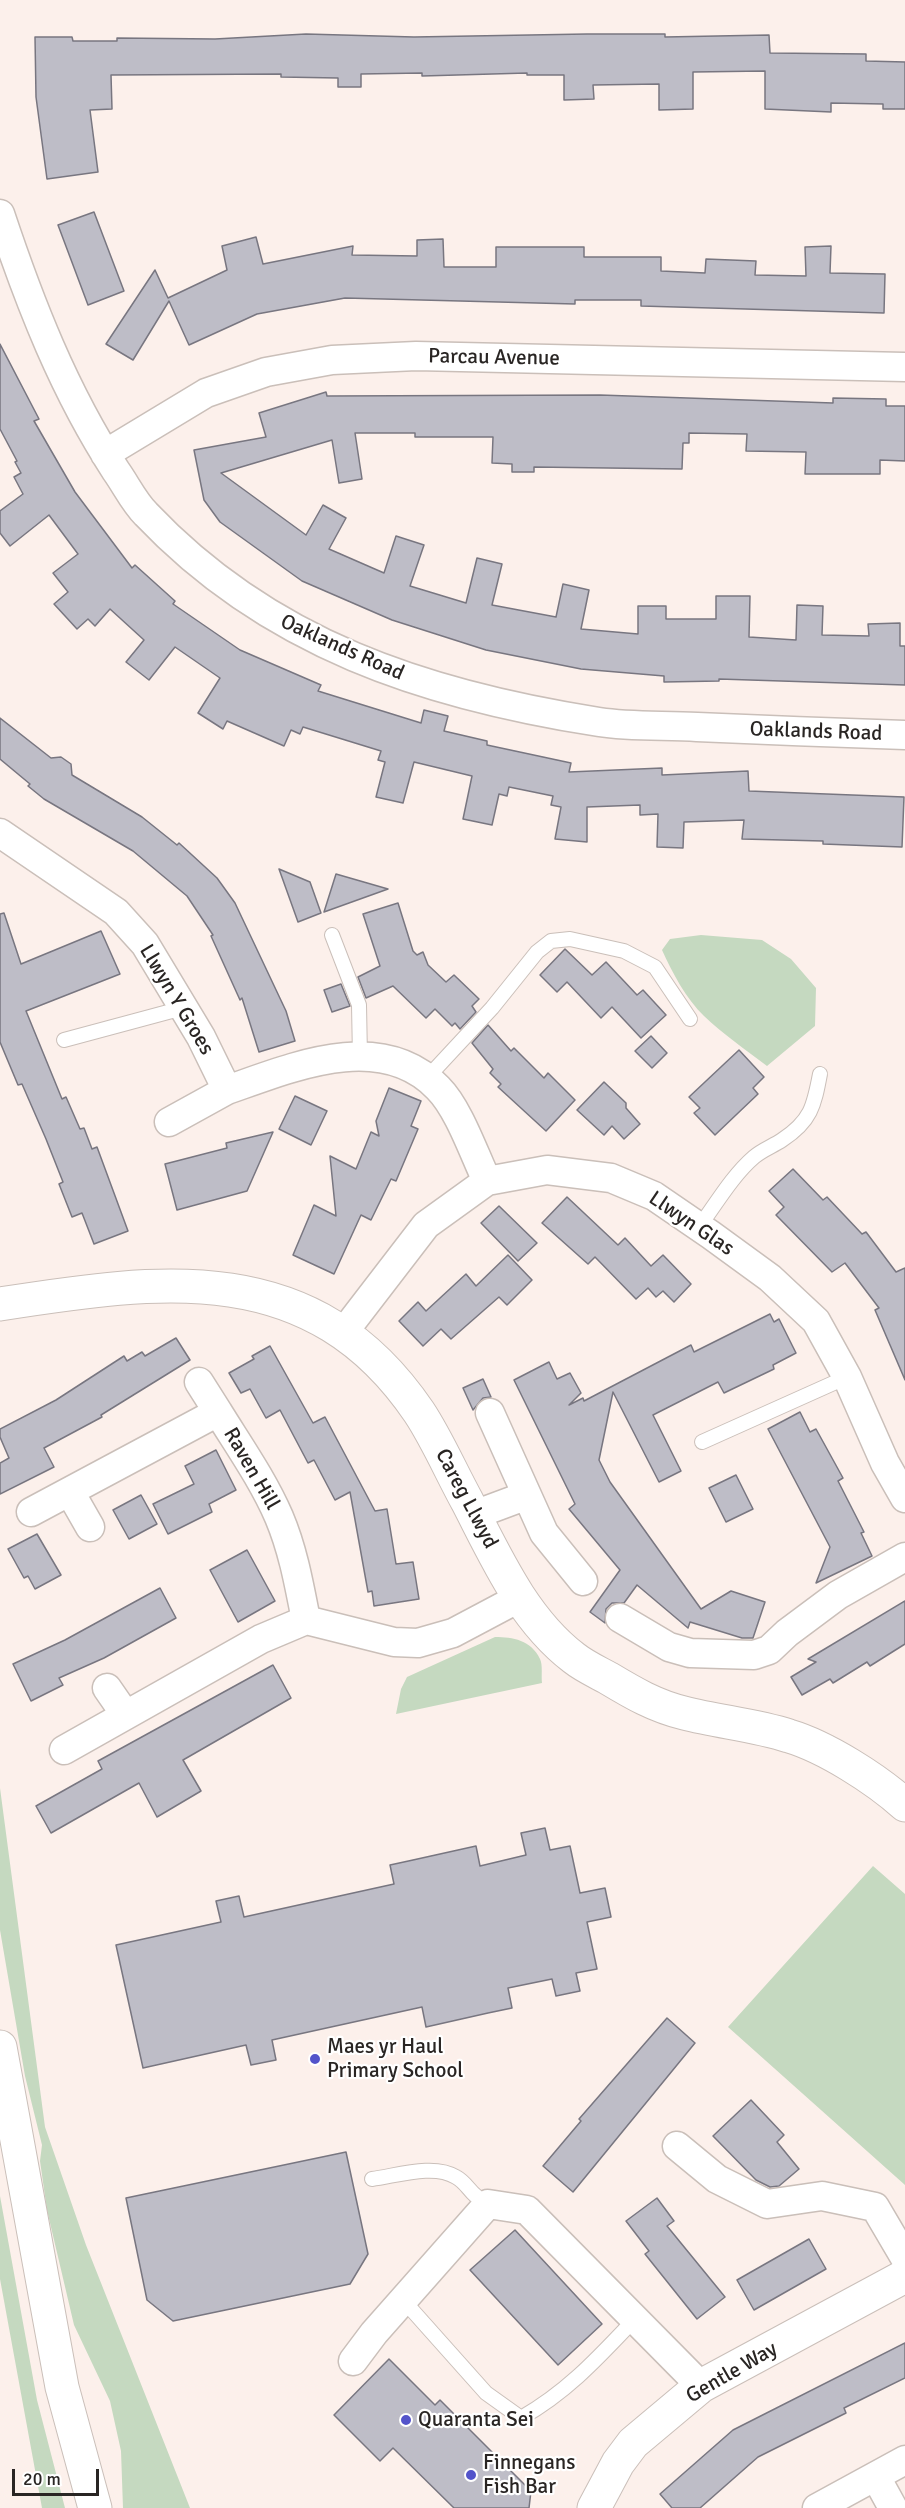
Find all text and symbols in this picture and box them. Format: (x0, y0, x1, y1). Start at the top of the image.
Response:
street label: Parcau Avenue (428, 344, 560, 372)
street label: Oaklands Road (276, 610, 408, 686)
street label: Oaklands Road (749, 717, 883, 747)
street label: Llwyn Y Groes (133, 940, 219, 1060)
street label: Llwyn Glas (644, 1186, 738, 1262)
street label: Raven Hill (217, 1423, 285, 1515)
street label: Careg Llwyd (429, 1445, 503, 1553)
place label: Maes yr Haul Primary School (327, 2034, 463, 2084)
marker: Maes yr Haul Primary School (308, 2052, 322, 2066)
street label: Gentle Way (682, 2337, 782, 2409)
place label: Quaranta Sei (418, 2407, 534, 2433)
marker: Quaranta Sei (399, 2413, 413, 2427)
place label: Finnegans Fish Bar (483, 2450, 575, 2500)
scale bar (15, 2457, 102, 2495)
text: 20 m (23, 2468, 61, 2490)
marker: Finnegans Fish Bar (464, 2468, 478, 2482)

